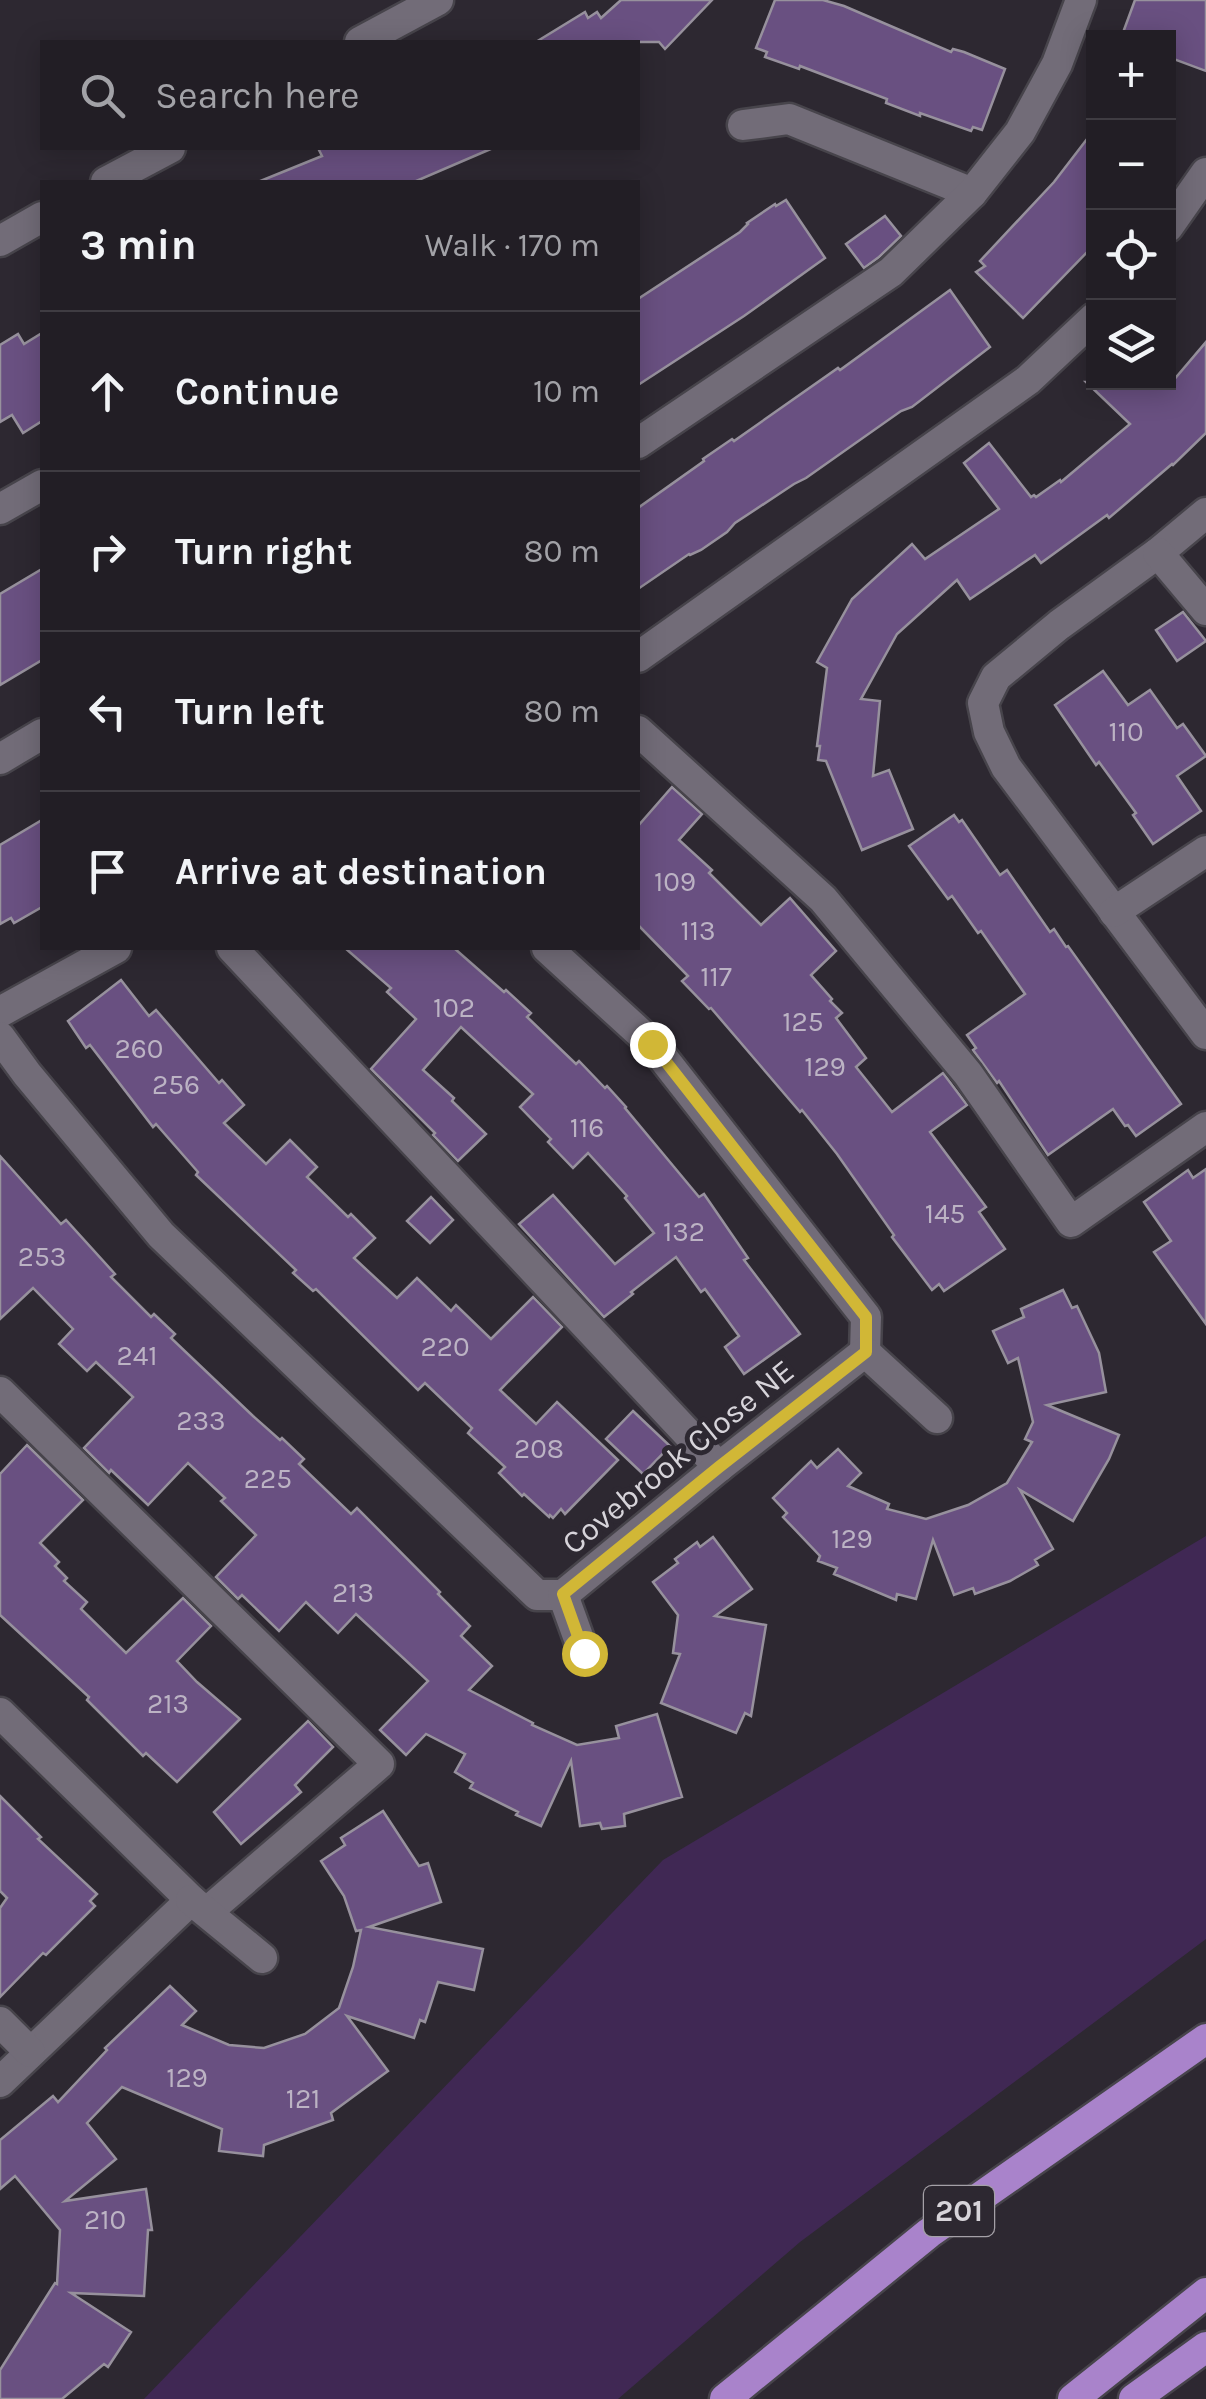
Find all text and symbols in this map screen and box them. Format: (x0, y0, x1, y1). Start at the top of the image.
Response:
map controls (1086, 30, 1176, 390)
button: + (1086, 30, 1176, 120)
search box (40, 40, 640, 150)
icon: search (75, 68, 130, 123)
text: Search here (155, 73, 359, 118)
button: − (1086, 120, 1176, 210)
button: locate (1086, 210, 1176, 300)
text: 3 min (80, 220, 197, 270)
text: Walk · 170 m (425, 227, 600, 264)
button: layers (1086, 300, 1176, 390)
icon: ahead (80, 364, 135, 419)
text: Continue (175, 369, 339, 414)
text: 10 m (533, 373, 600, 410)
icon: right (80, 524, 135, 579)
text: Turn right (175, 529, 352, 574)
text: 80 m (524, 533, 600, 570)
icon: left (80, 684, 135, 739)
text: Turn left (175, 689, 325, 734)
text: 80 m (524, 693, 600, 730)
house number: 110 (1108, 715, 1144, 748)
icon: arrive (80, 844, 135, 899)
text: Arrive at destination (175, 849, 547, 894)
house number: 109 (654, 865, 696, 898)
house number: 113 (680, 914, 716, 947)
house number: 117 (700, 960, 732, 993)
house number: 102 (433, 991, 475, 1024)
house number: 125 (782, 1005, 824, 1038)
route end (630, 1022, 676, 1068)
house number: 260 (115, 1032, 163, 1065)
house number: 129 (804, 1050, 846, 1083)
house number: 256 (152, 1068, 200, 1101)
house number: 116 (570, 1111, 604, 1144)
house number: 145 (925, 1197, 965, 1230)
house number: 132 (663, 1215, 705, 1248)
house number: 253 (18, 1240, 66, 1273)
house number: 220 (420, 1330, 470, 1363)
house number: 241 (116, 1339, 158, 1372)
street label: Covebrook Close NE (555, 1352, 801, 1562)
house number: 233 (176, 1404, 226, 1437)
house number: 208 (514, 1432, 564, 1465)
house number: 225 (244, 1462, 292, 1495)
house number: 129 (831, 1522, 873, 1555)
house number: 213 (332, 1576, 374, 1609)
route start (562, 1631, 608, 1677)
house number: 213 (147, 1687, 189, 1720)
house number: 129 (166, 2061, 208, 2094)
house number: 121 (286, 2082, 320, 2115)
road number: 201 (924, 2186, 994, 2236)
house number: 210 (84, 2203, 126, 2236)

